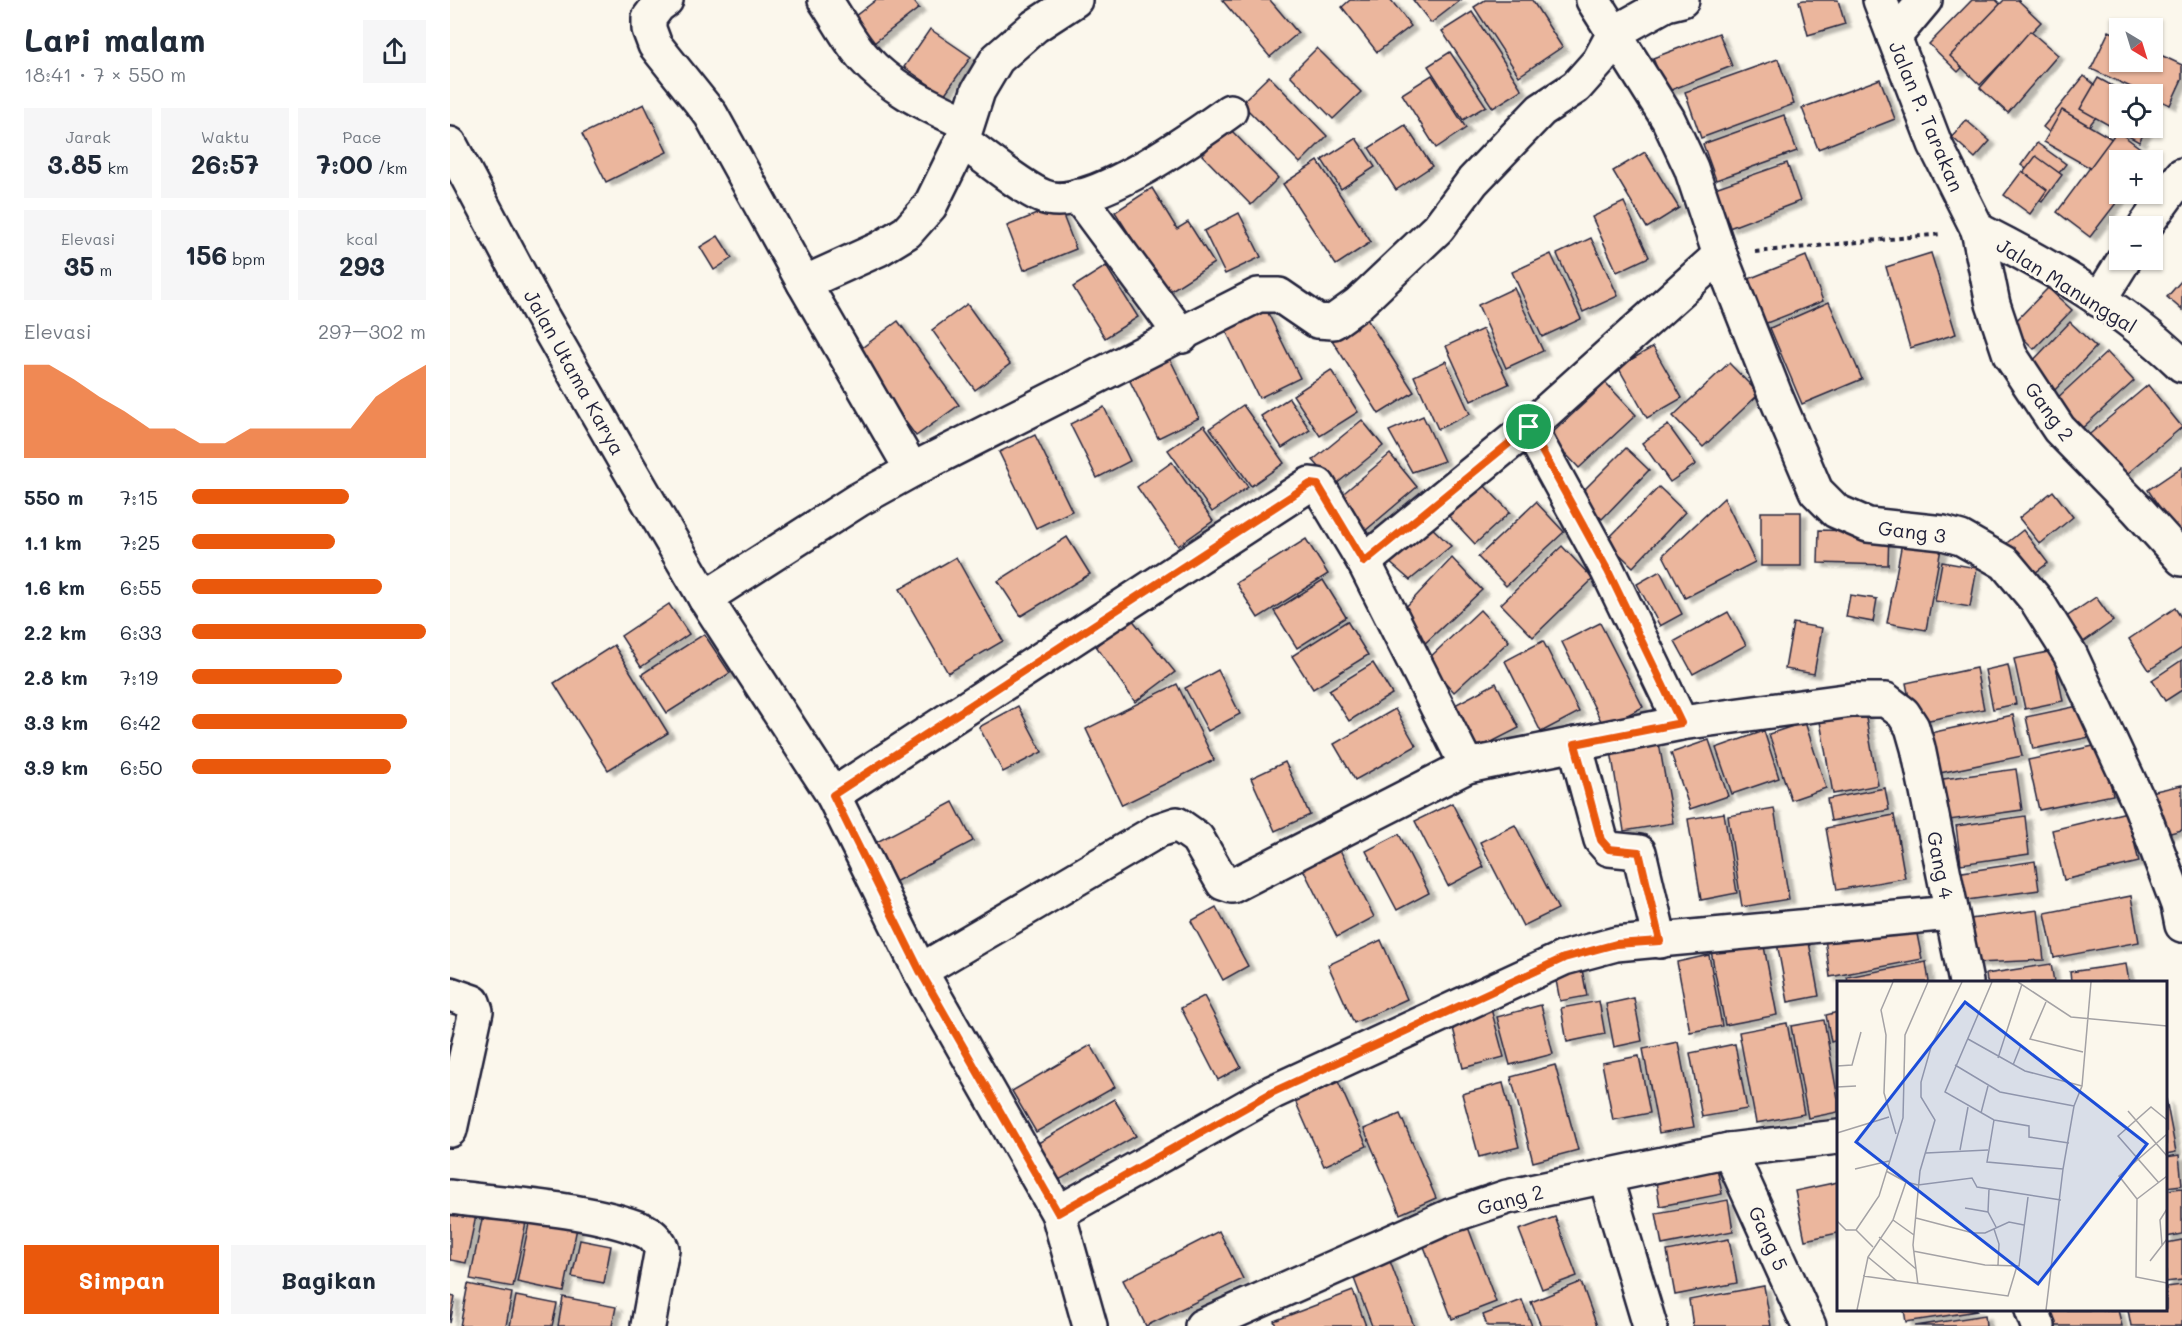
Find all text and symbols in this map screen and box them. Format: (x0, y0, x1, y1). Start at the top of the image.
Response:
text: Lari malam (24, 17, 205, 60)
north arrow (2109, 18, 2163, 72)
map controls (2109, 18, 2163, 270)
button: share (363, 20, 426, 83)
street label: Jalan P. Tarakan (1884, 37, 1970, 195)
text: 18:41 · 7 × 550 m (24, 61, 186, 87)
button: locate (2109, 84, 2163, 138)
text: Jarak (65, 126, 111, 147)
text: Waktu (201, 126, 249, 147)
text: Pace (342, 126, 382, 147)
text: 3.85 (47, 147, 102, 181)
text: 26:57 (191, 147, 259, 181)
text: 7:00 (317, 147, 373, 181)
button: + (2109, 150, 2163, 204)
text: km (102, 157, 129, 178)
text: /km (373, 157, 407, 178)
button: − (2109, 216, 2163, 270)
text: Elevasi (61, 228, 115, 249)
text: kcal (346, 228, 378, 249)
street label: Jalan Manunggal (1992, 231, 2142, 339)
text: 156 (185, 238, 227, 272)
text: bpm (227, 248, 265, 269)
text: 35 (64, 249, 94, 283)
text: 293 (339, 249, 385, 283)
text: m (94, 259, 112, 280)
street label: Jalan Utama Karya (519, 285, 631, 459)
text: Elevasi (24, 318, 92, 344)
text: 297–302 m (318, 318, 426, 344)
street label: Gang 2 (2020, 376, 2080, 446)
pin (1503, 401, 1554, 452)
icon: arrive (1512, 410, 1545, 443)
text: 550 m (24, 484, 83, 510)
text: 7:15 (120, 484, 158, 510)
street label: Gang 3 (1877, 514, 1947, 548)
text: 1.1 km (24, 529, 82, 555)
text: 7:25 (120, 529, 160, 555)
text: 1.6 km (24, 574, 85, 600)
text: 6:55 (120, 574, 162, 600)
text: 2.2 km (24, 619, 86, 645)
text: 6:33 (120, 619, 162, 645)
text: 2.8 km (24, 664, 88, 690)
text: 7:19 (120, 664, 158, 690)
text: 3.3 km (24, 709, 88, 735)
text: 6:42 (120, 709, 161, 735)
text: 3.9 km (24, 754, 88, 780)
text: 6:50 (120, 754, 162, 780)
street label: Gang 4 (1922, 829, 1960, 901)
inset map (1837, 981, 2167, 1311)
street label: Gang 2 (1474, 1178, 1546, 1220)
street label: Gang 5 (1743, 1202, 1795, 1274)
button: Simpan (24, 1245, 219, 1314)
button: Bagikan (231, 1245, 426, 1314)

